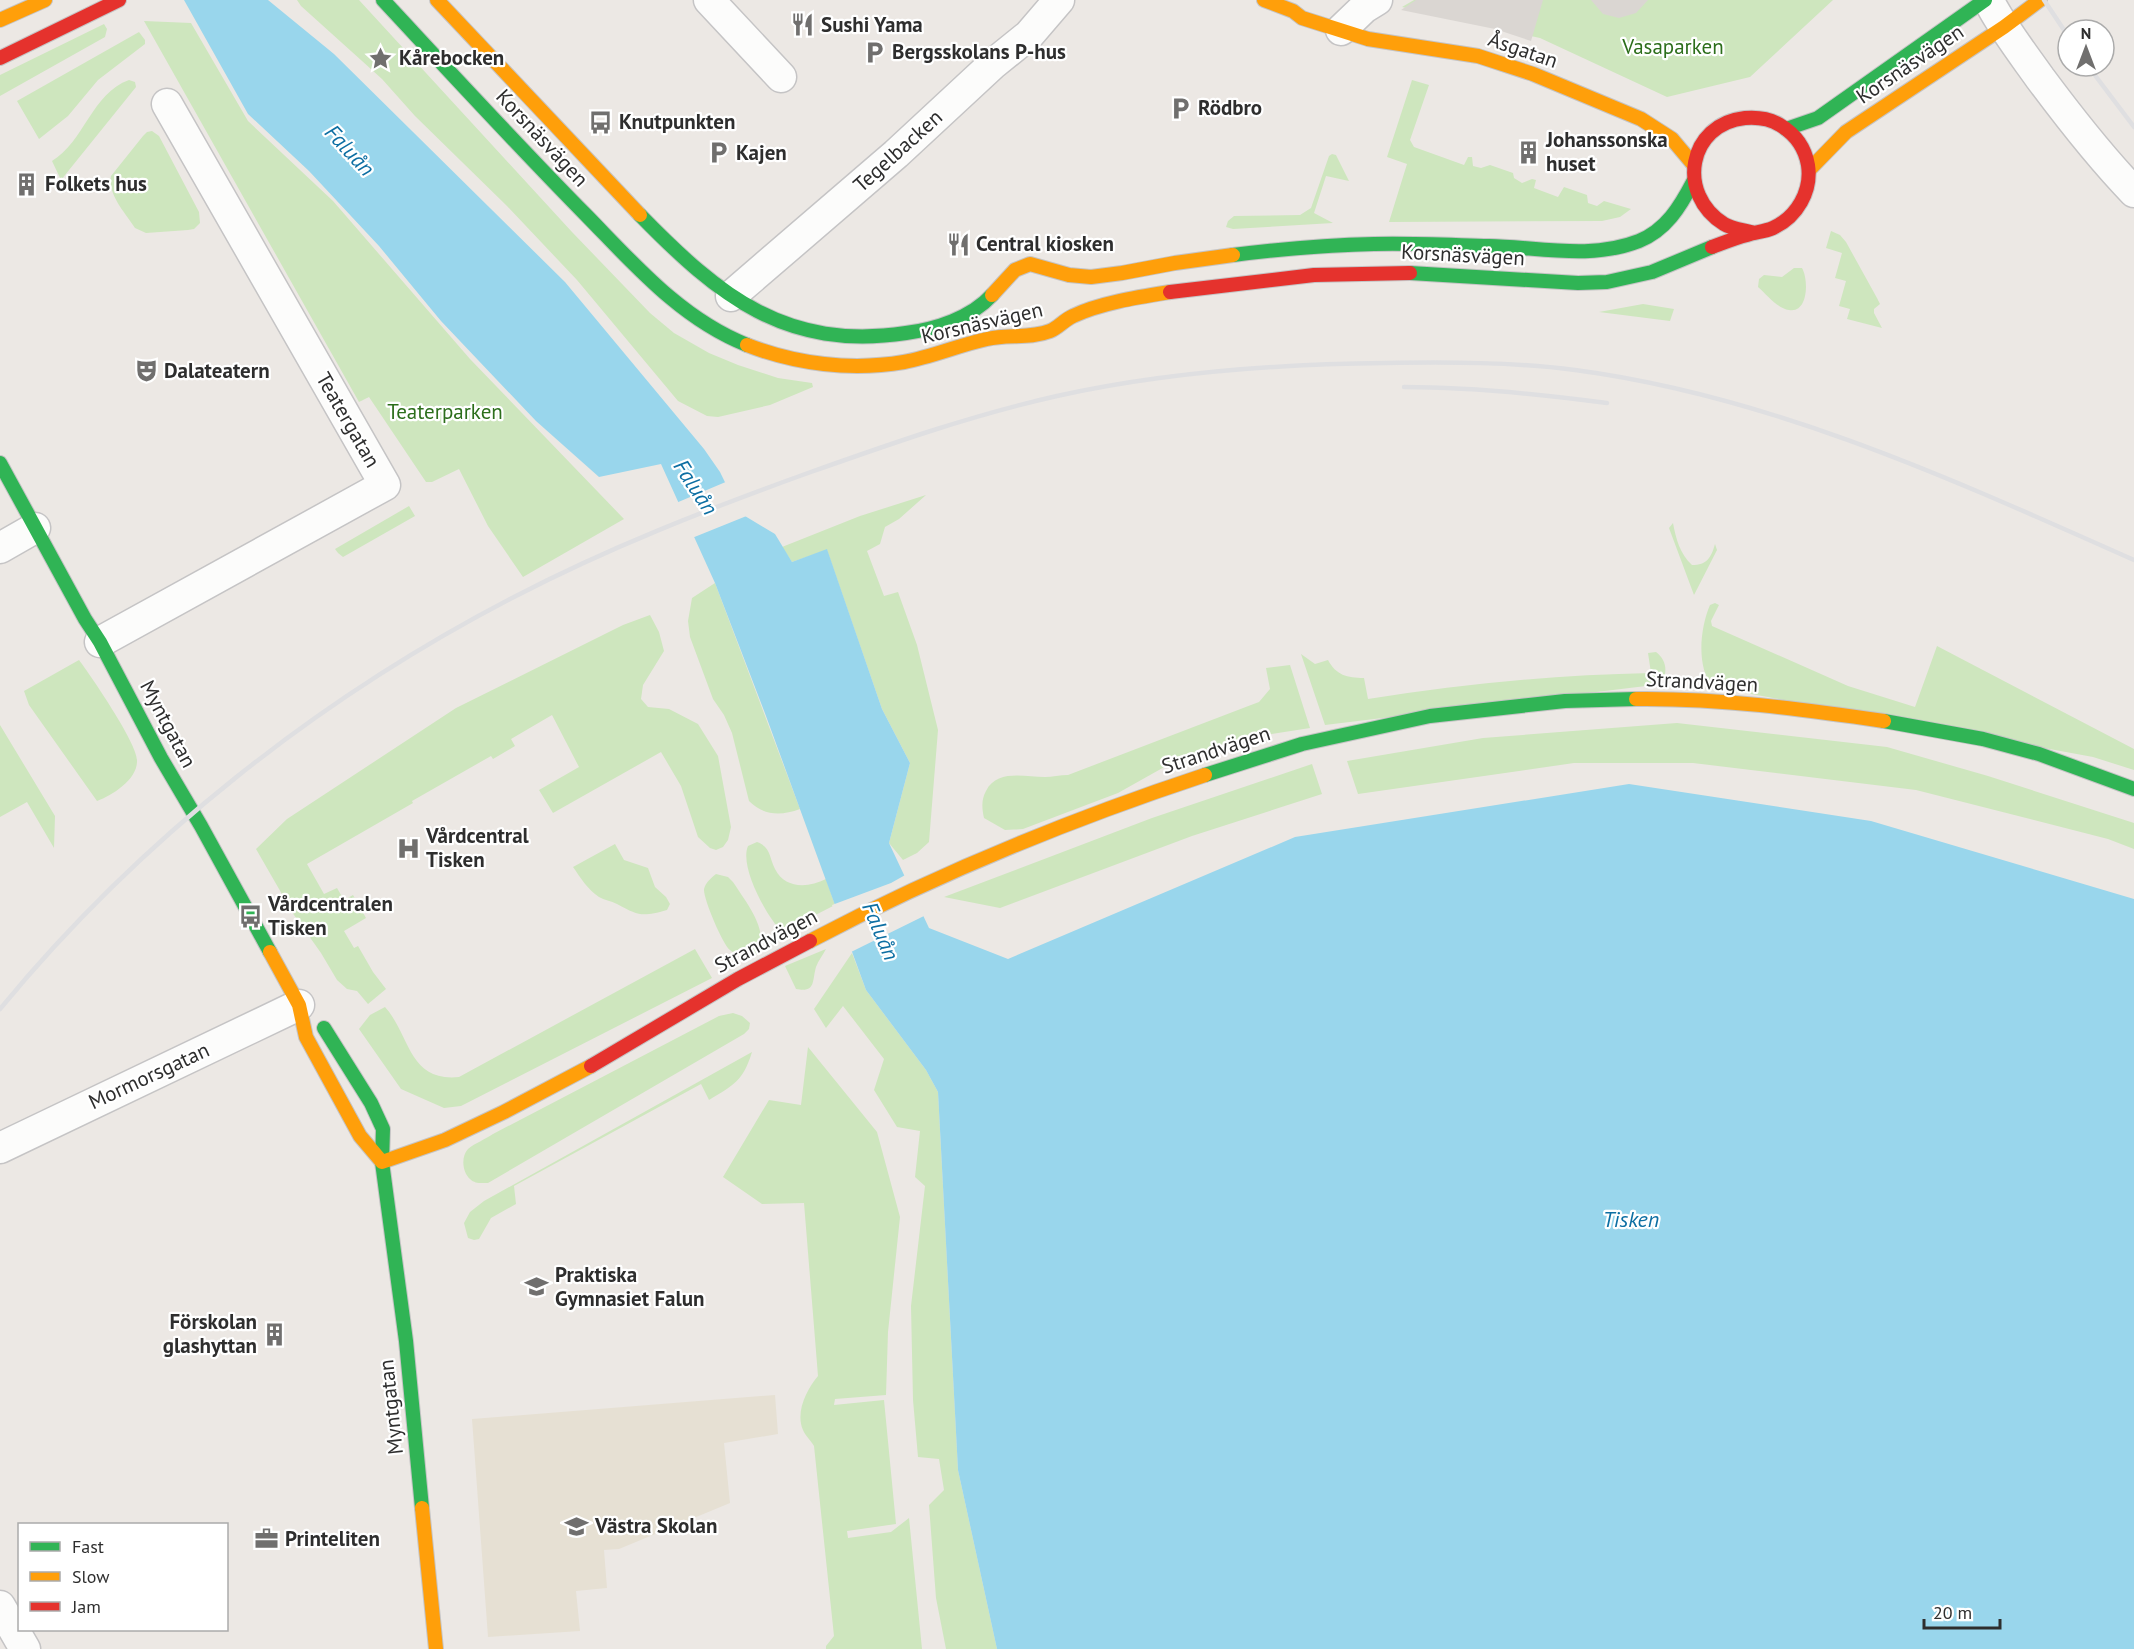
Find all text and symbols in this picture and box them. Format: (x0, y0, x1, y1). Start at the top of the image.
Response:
place label: Sushi Yama (821, 11, 923, 38)
restaurant icon: Sushi Yama (790, 12, 816, 38)
street label: Korsnäsvägen (1851, 18, 1969, 109)
north arrow (2056, 18, 2116, 78)
text: N (2081, 23, 2091, 43)
street label: Åsgatan (1485, 25, 1562, 74)
park label: Vasaparken (1621, 33, 1724, 60)
place label: Bergsskolans P-hus (892, 38, 1066, 65)
parking icon: Bergsskolans P-hus (861, 39, 887, 65)
place label: Kårebocken (399, 44, 504, 71)
place icon: Kårebocken (368, 45, 394, 71)
street label: Korsnäsvägen (490, 83, 594, 192)
place label: Rödbro (1198, 94, 1262, 121)
parking icon: Rödbro (1167, 95, 1193, 121)
street label: Tegelbacken (848, 104, 948, 198)
place label: Knutpunkten (619, 108, 735, 135)
bus stop icon: Knutpunkten (588, 109, 614, 135)
water label: Faluån (319, 118, 381, 182)
place label: Johanssonska huset (1545, 126, 1668, 177)
place label: Kajen (736, 139, 787, 166)
building icon: Johanssonska huset (1515, 139, 1541, 165)
parking icon: Kajen (705, 140, 731, 166)
place label: Folkets hus (45, 170, 147, 197)
building icon: Folkets hus (14, 171, 40, 197)
place label: Central kiosken (976, 230, 1114, 257)
restaurant icon: Central kiosken (945, 231, 971, 257)
street label: Korsnäsvägen (1401, 238, 1526, 271)
street label: Korsnäsvägen (919, 295, 1045, 350)
place label: Dalateatern (164, 357, 270, 384)
theatre icon: Dalateatern (133, 358, 159, 384)
street label: Teatergatan (310, 367, 386, 472)
park label: Teaterparken (387, 398, 503, 425)
water label: Faluån (668, 454, 724, 520)
street label: Strandvägen (1645, 665, 1759, 698)
street label: Myntgatan (134, 675, 203, 772)
street label: Strandvägen (1158, 719, 1274, 780)
place label: Vårdcentral Tisken (425, 822, 530, 873)
hospital icon: Vårdcentral Tisken (395, 835, 421, 861)
place label: Vårdcentralen Tisken (267, 890, 393, 941)
water label: Faluån (856, 897, 906, 965)
street label: Strandvägen (710, 902, 822, 979)
bus stop icon: Vårdcentralen Tisken (237, 903, 263, 929)
street label: Mormorsgatan (84, 1036, 213, 1115)
water label: Tisken (1603, 1205, 1659, 1233)
place label: Praktiska Gymnasiet Falun (555, 1261, 704, 1312)
school or university icon: Praktiska Gymnasiet Falun (524, 1274, 550, 1300)
place label: Förskolan glashyttan (163, 1308, 257, 1359)
building icon: Förskolan glashyttan (262, 1321, 288, 1347)
street label: Myntgatan (372, 1358, 409, 1456)
place label: Västra Skolan (594, 1512, 717, 1539)
school or university icon: Västra Skolan (564, 1513, 590, 1539)
legend (18, 1523, 228, 1631)
place label: Printeliten (285, 1525, 380, 1552)
office icon: Printeliten (254, 1526, 280, 1552)
text: Fast (72, 1535, 104, 1558)
text: Slow (72, 1565, 110, 1588)
scale bar (1924, 1592, 2000, 1630)
text: Jam (71, 1595, 101, 1618)
text: 20 m (1933, 1601, 1972, 1624)

